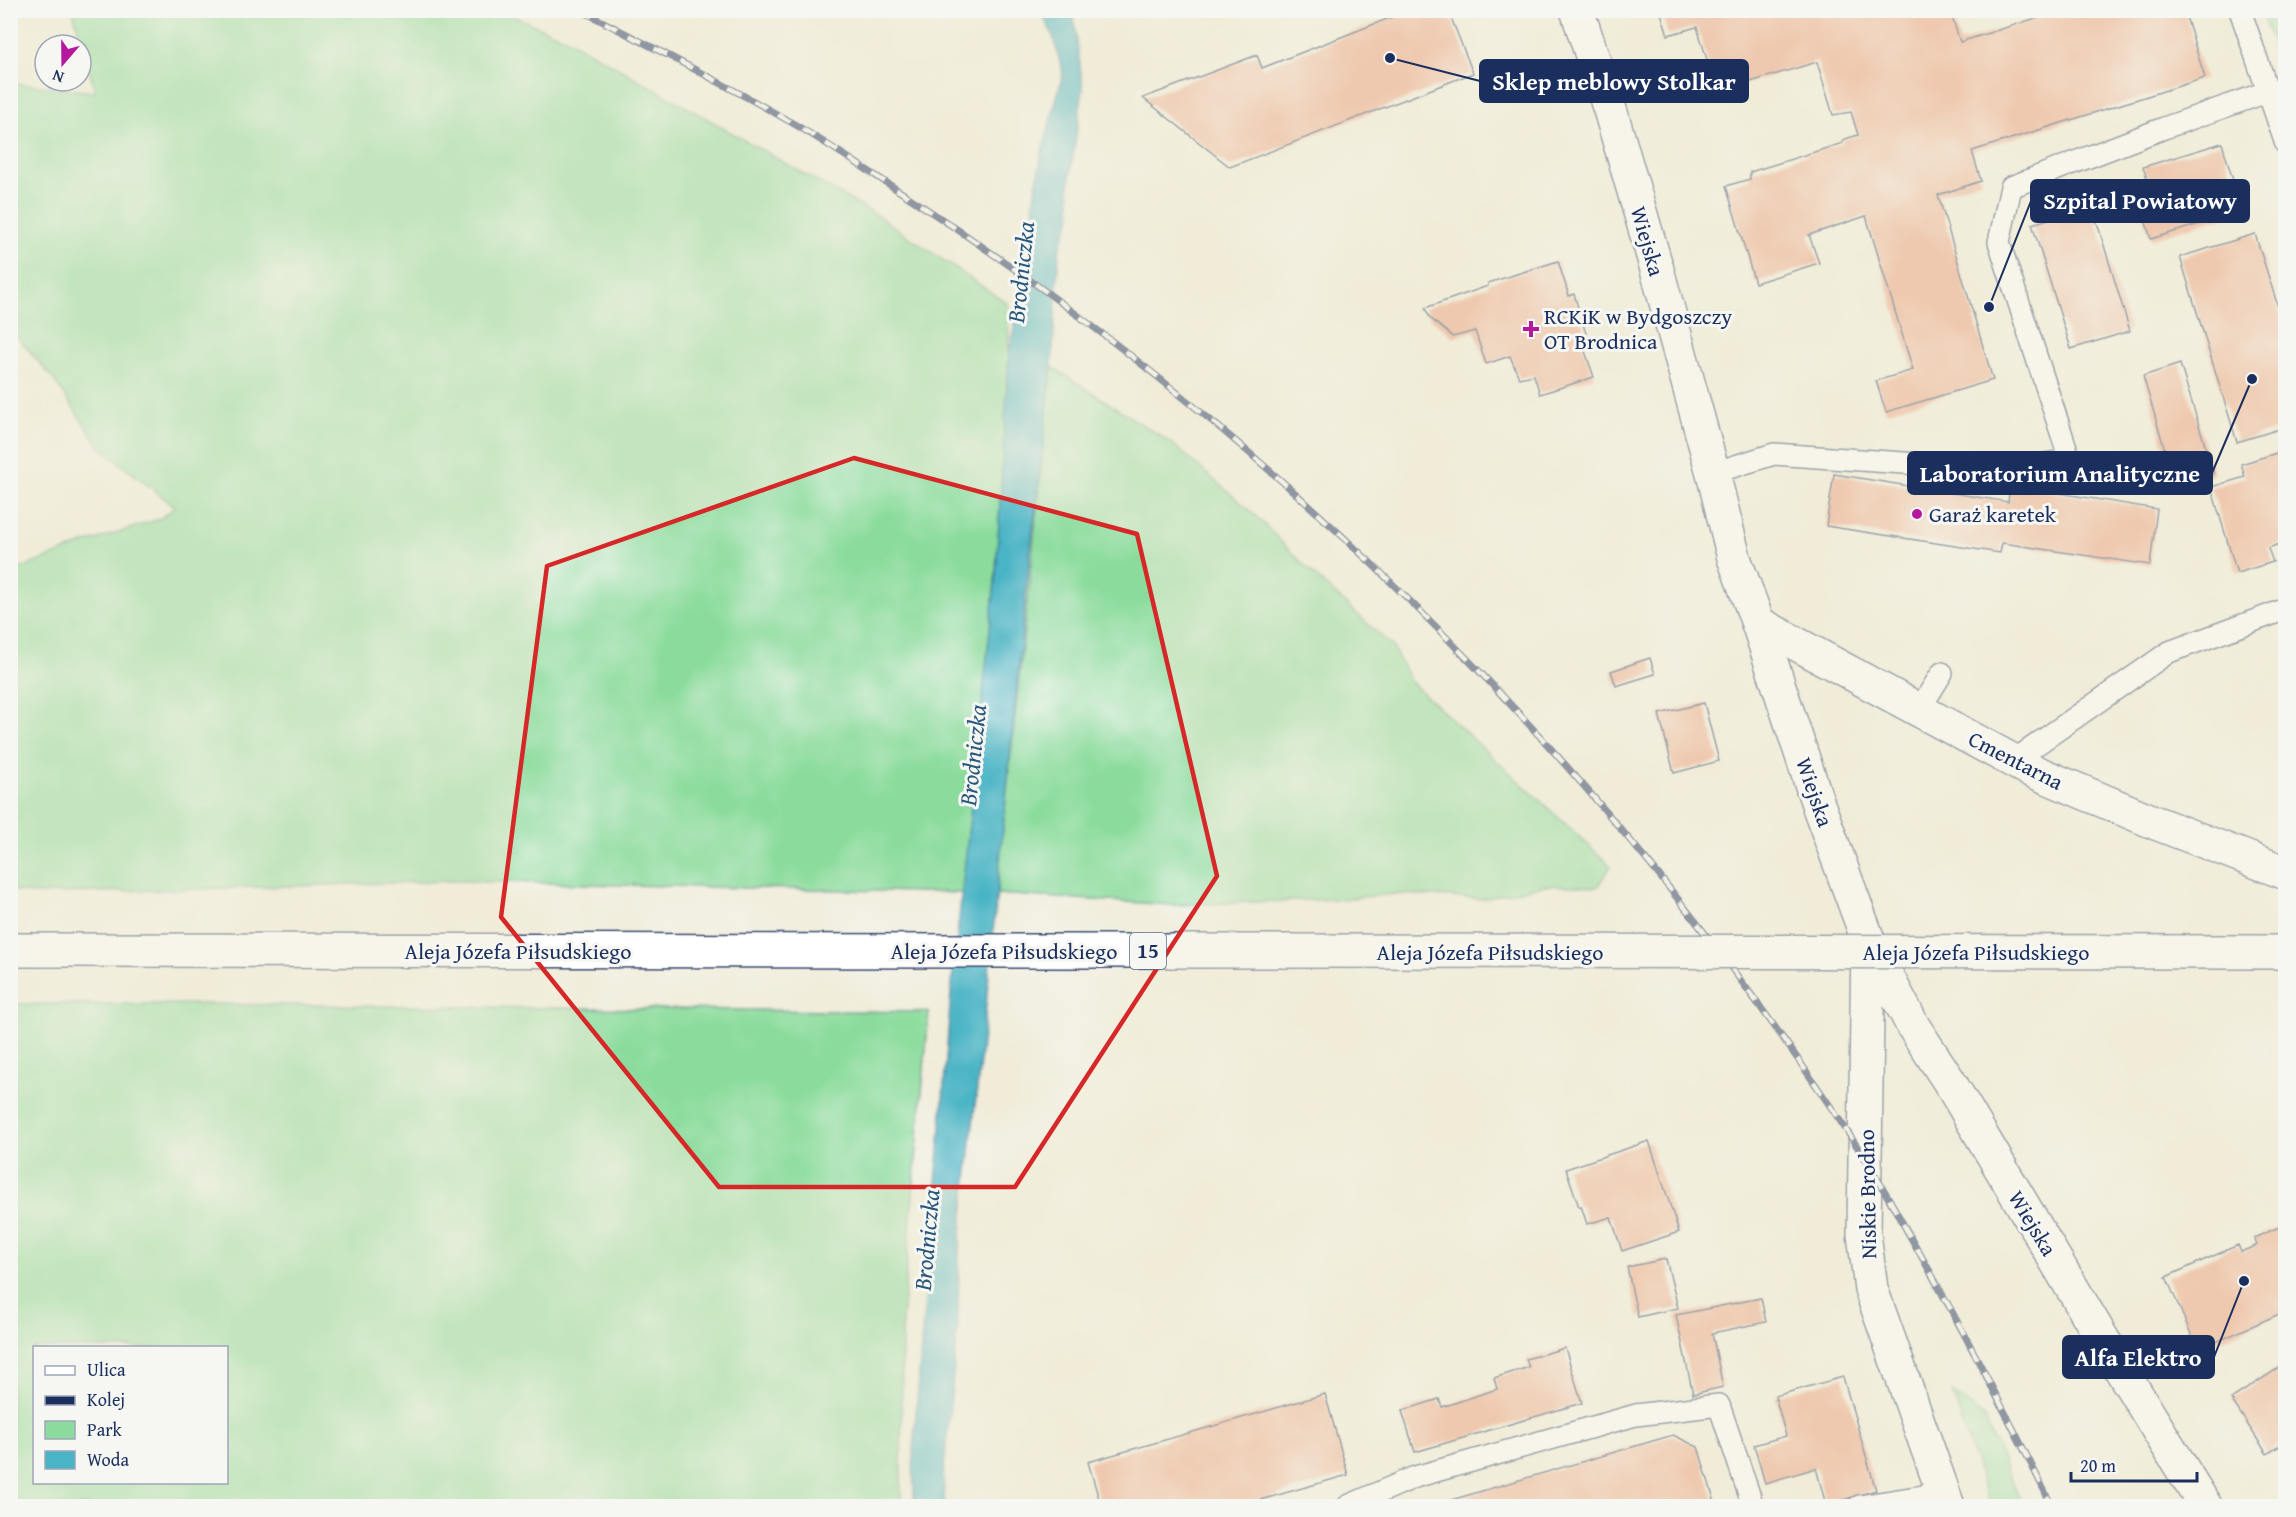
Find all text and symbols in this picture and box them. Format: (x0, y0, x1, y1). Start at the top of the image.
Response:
north arrow (33, 33, 93, 93)
callout: Sklep meblowy Stolkar (1480, 60, 1748, 102)
text: N (48, 64, 67, 90)
text: Sklep meblowy Stolkar (1492, 64, 1736, 99)
callout: Szpital Powiatowy (2031, 180, 2249, 222)
text: Szpital Powiatowy (2043, 183, 2238, 218)
street label: Wiejska (1623, 202, 1673, 280)
water label: Brodniczka (998, 220, 1043, 325)
place label: RCKiK w Bydgoszczy OT Brodnica (1544, 300, 1732, 357)
marker: RCKiK w Bydgoszczy OT Brodnica (1522, 320, 1540, 338)
callout: Laboratorium Analityczne (1908, 452, 2212, 494)
text: Laboratorium Analityczne (1920, 456, 2200, 491)
place label: Garaż karetek (1929, 498, 2057, 530)
marker: Garaż karetek (1910, 507, 1924, 521)
water label: Brodniczka (950, 703, 995, 808)
street label: Cmentarna (1963, 722, 2070, 798)
street label: Wiejska (1788, 753, 1842, 832)
road number: 15 (1130, 933, 1166, 969)
street label: Aleja Józefa Piłsudskiego (405, 935, 631, 967)
street label: Aleja Józefa Piłsudskiego (891, 935, 1117, 967)
street label: Aleja Józefa Piłsudskiego (1377, 936, 1603, 968)
street label: Aleja Józefa Piłsudskiego (1863, 936, 2089, 968)
street label: Niskie Brodno (1850, 1129, 1884, 1259)
street label: Wiejska (2001, 1184, 2065, 1262)
water label: Brodniczka (905, 1188, 948, 1293)
callout: Alfa Elektro (2063, 1336, 2214, 1378)
text: Alfa Elektro (2075, 1340, 2202, 1375)
legend (33, 1346, 228, 1484)
text: Ulica (87, 1356, 126, 1383)
text: Kolej (87, 1386, 125, 1413)
text: Park (87, 1416, 123, 1443)
scale bar (2071, 1445, 2197, 1483)
text: Woda (87, 1446, 129, 1473)
text: 20 m (2080, 1452, 2116, 1479)

